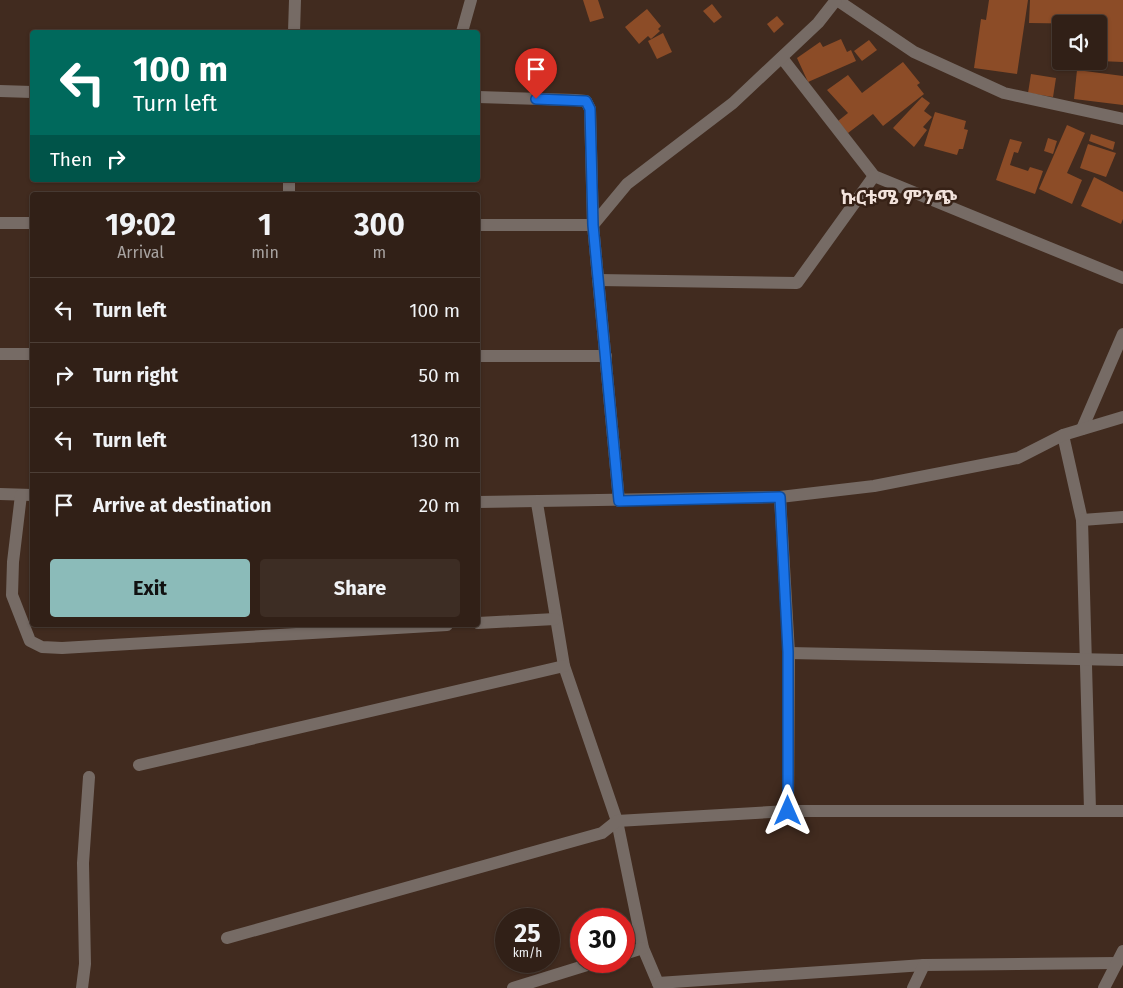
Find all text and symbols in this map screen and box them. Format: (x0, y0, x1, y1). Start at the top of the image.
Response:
map controls (1052, 15, 1107, 70)
button: sound (1052, 15, 1107, 70)
text: 100 m (133, 48, 228, 90)
pin (515, 48, 557, 99)
icon: left (50, 50, 115, 115)
icon: arrive (522, 55, 550, 83)
text: Turn left (133, 90, 217, 117)
icon: right (102, 145, 130, 173)
text: Then (50, 148, 92, 171)
district label: ኩርቱሜ ምንጭ (841, 186, 958, 209)
text: 19:02 (105, 207, 176, 243)
text: 1 (258, 207, 272, 243)
text: 300 (354, 207, 405, 243)
text: Arrival (117, 243, 164, 262)
text: min (251, 243, 279, 262)
text: m (373, 243, 386, 262)
icon: left (50, 296, 78, 324)
text: Turn left (93, 299, 167, 322)
text: 100 m (409, 299, 460, 322)
icon: right (50, 361, 78, 389)
text: Turn right (93, 364, 178, 387)
text: 50 m (419, 364, 460, 387)
icon: left (50, 426, 78, 454)
text: Turn left (93, 429, 167, 452)
text: 130 m (410, 429, 460, 452)
icon: arrive (50, 491, 78, 519)
text: Arrive at destination (93, 494, 272, 517)
text: 20 m (419, 494, 460, 517)
button: Exit (50, 559, 250, 617)
button: Share (260, 559, 460, 617)
position arrow (761, 784, 813, 836)
speed limit sign: 30 (570, 908, 635, 973)
text: 25 (514, 919, 541, 949)
text: km/h (513, 946, 542, 960)

